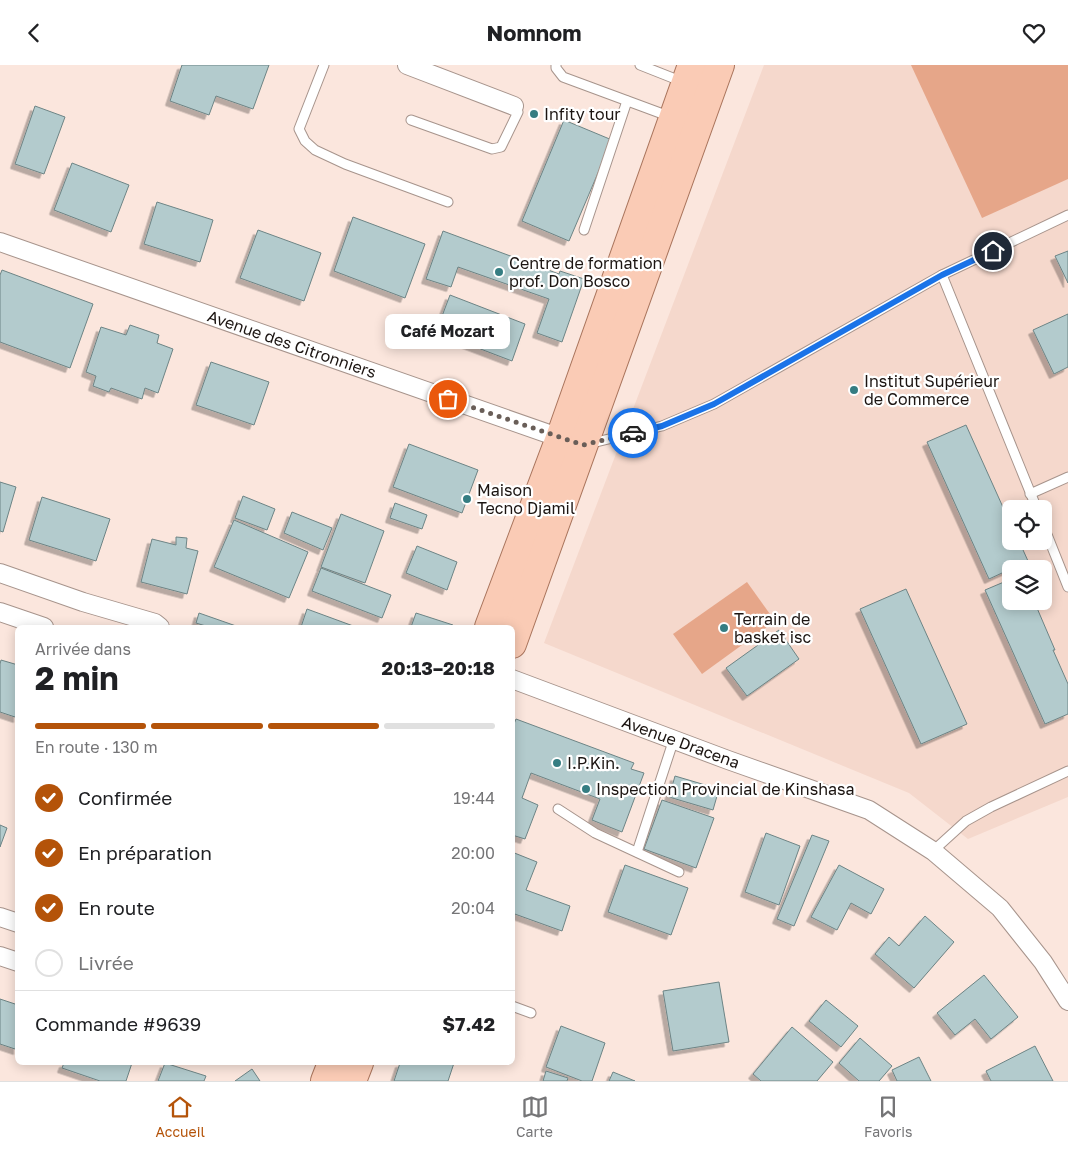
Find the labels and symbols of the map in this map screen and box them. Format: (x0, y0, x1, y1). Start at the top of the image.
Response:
place label: Infity tour (544, 104, 621, 124)
marker: Infity tour (528, 108, 540, 120)
pin (972, 230, 1014, 272)
place label: Centre de formation prof. Don Bosco (509, 253, 662, 291)
marker: Centre de formation prof. Don Bosco (493, 266, 505, 278)
street label: Avenue des Citronniers (205, 306, 379, 382)
callout: Café Mozart (386, 314, 510, 349)
place label: Institut Supérieur de Commerce (864, 371, 999, 409)
pin (427, 378, 469, 420)
marker: Institut Supérieur de Commerce (848, 384, 860, 396)
courier (608, 408, 658, 458)
place label: Maison Tecno Djamil (477, 480, 575, 518)
marker: Maison Tecno Djamil (461, 493, 473, 505)
place label: Terrain de basket isc (734, 609, 812, 647)
marker: Terrain de basket isc (718, 622, 730, 634)
street label: Avenue Dracena (619, 711, 743, 773)
place label: I.P.Kin. (567, 753, 620, 773)
marker: I.P.Kin. (551, 757, 563, 769)
place label: Inspection Provincial de Kinshasa (596, 779, 855, 799)
marker: Inspection Provincial de Kinshasa (580, 783, 592, 795)

